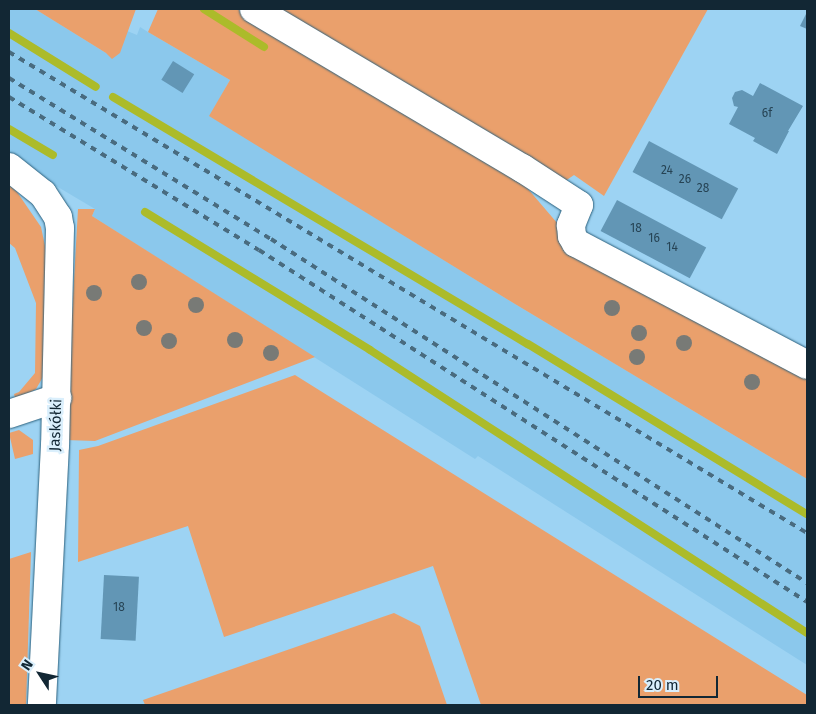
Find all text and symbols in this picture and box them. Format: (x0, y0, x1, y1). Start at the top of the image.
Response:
house number: 6f (762, 107, 772, 121)
house number: 24 (661, 164, 673, 178)
house number: 26 (679, 173, 691, 187)
house number: 28 (697, 182, 709, 196)
house number: 18 (630, 222, 642, 236)
house number: 16 (648, 232, 660, 246)
house number: 14 (666, 241, 678, 255)
street label: Jaskółki (46, 398, 66, 452)
house number: 18 (113, 601, 125, 615)
north arrow (15, 649, 65, 699)
text: N (18, 656, 37, 674)
scale bar (641, 666, 721, 698)
text: 20 m (646, 676, 679, 694)

